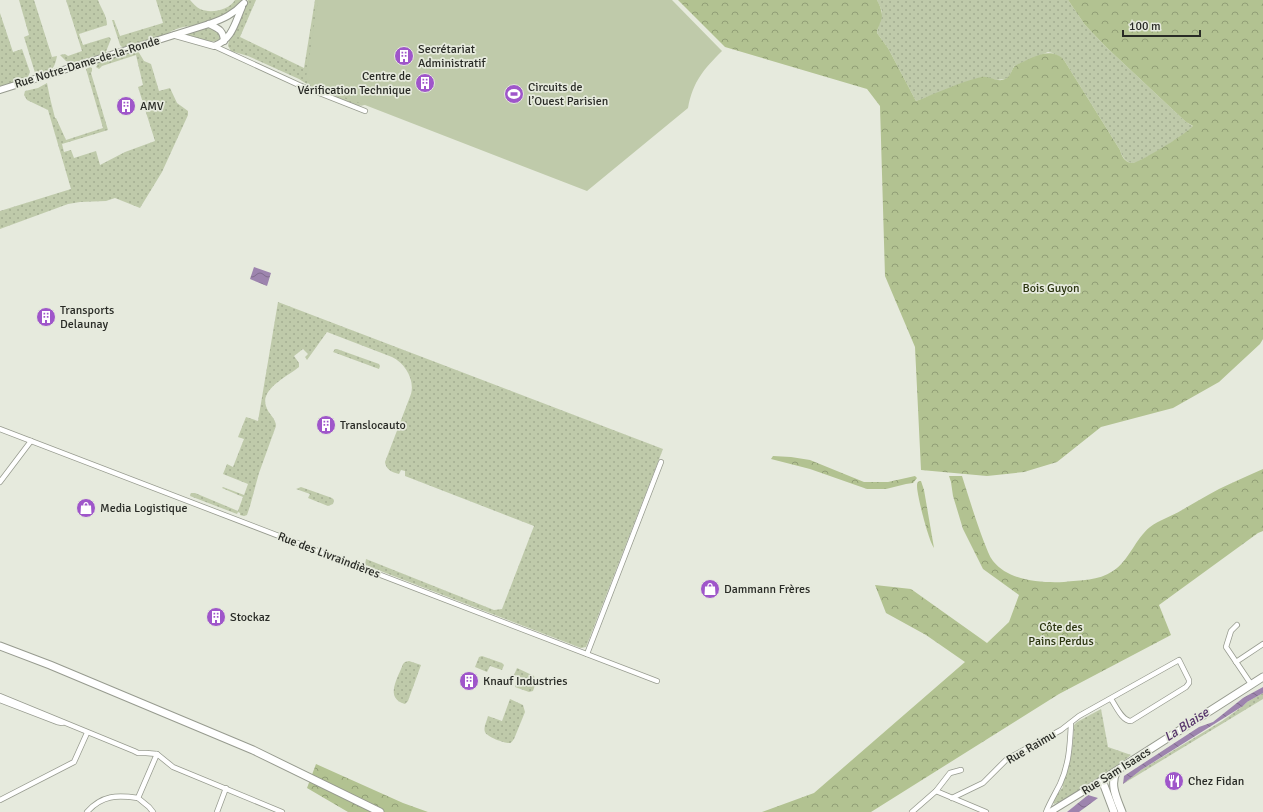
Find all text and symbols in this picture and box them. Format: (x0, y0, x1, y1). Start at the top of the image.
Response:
scale bar (1123, 12, 1200, 38)
text: 100 m (1129, 19, 1161, 34)
street label: Rue Notre-Dame-de-la-Ronde (13, 33, 162, 92)
place label: Secrétariat Administratif (418, 42, 486, 71)
building icon: Secrétariat Administratif (393, 45, 415, 67)
place label: Centre de Vérification Technique (298, 69, 411, 98)
building icon: Centre de Vérification Technique (414, 72, 436, 94)
place label: Circuits de l’Ouest Parisien (528, 80, 608, 109)
sports icon: Circuits de l’Ouest Parisien (503, 83, 525, 105)
building icon: AMV (115, 95, 137, 117)
place label: AMV (140, 99, 164, 114)
park label: Bois Guyon (1022, 281, 1080, 296)
place label: Transports Delaunay (60, 303, 114, 332)
building icon: Transports Delaunay (35, 306, 57, 328)
building icon: Translocauto (315, 414, 337, 436)
place label: Translocauto (340, 418, 406, 433)
shop icon: Media Logistique (75, 497, 97, 519)
place label: Media Logistique (100, 501, 187, 516)
street label: Rue des Livraindières (276, 529, 382, 582)
shop icon: Dammann Frères (699, 578, 721, 600)
place label: Dammann Frères (724, 582, 810, 597)
building icon: Stockaz (205, 606, 227, 628)
place label: Stockaz (230, 610, 270, 625)
park label: Côte des Pains Perdus (1028, 620, 1094, 649)
building icon: Knauf Industries (458, 670, 480, 692)
place label: Knauf Industries (483, 674, 568, 689)
water label: La Blaise (1161, 704, 1213, 745)
street label: Rue Raimu (1004, 727, 1059, 768)
street label: Rue Sam Isaacs (1079, 744, 1154, 799)
restaurant icon: Chez Fidan (1163, 770, 1185, 792)
place label: Chez Fidan (1188, 774, 1244, 789)

